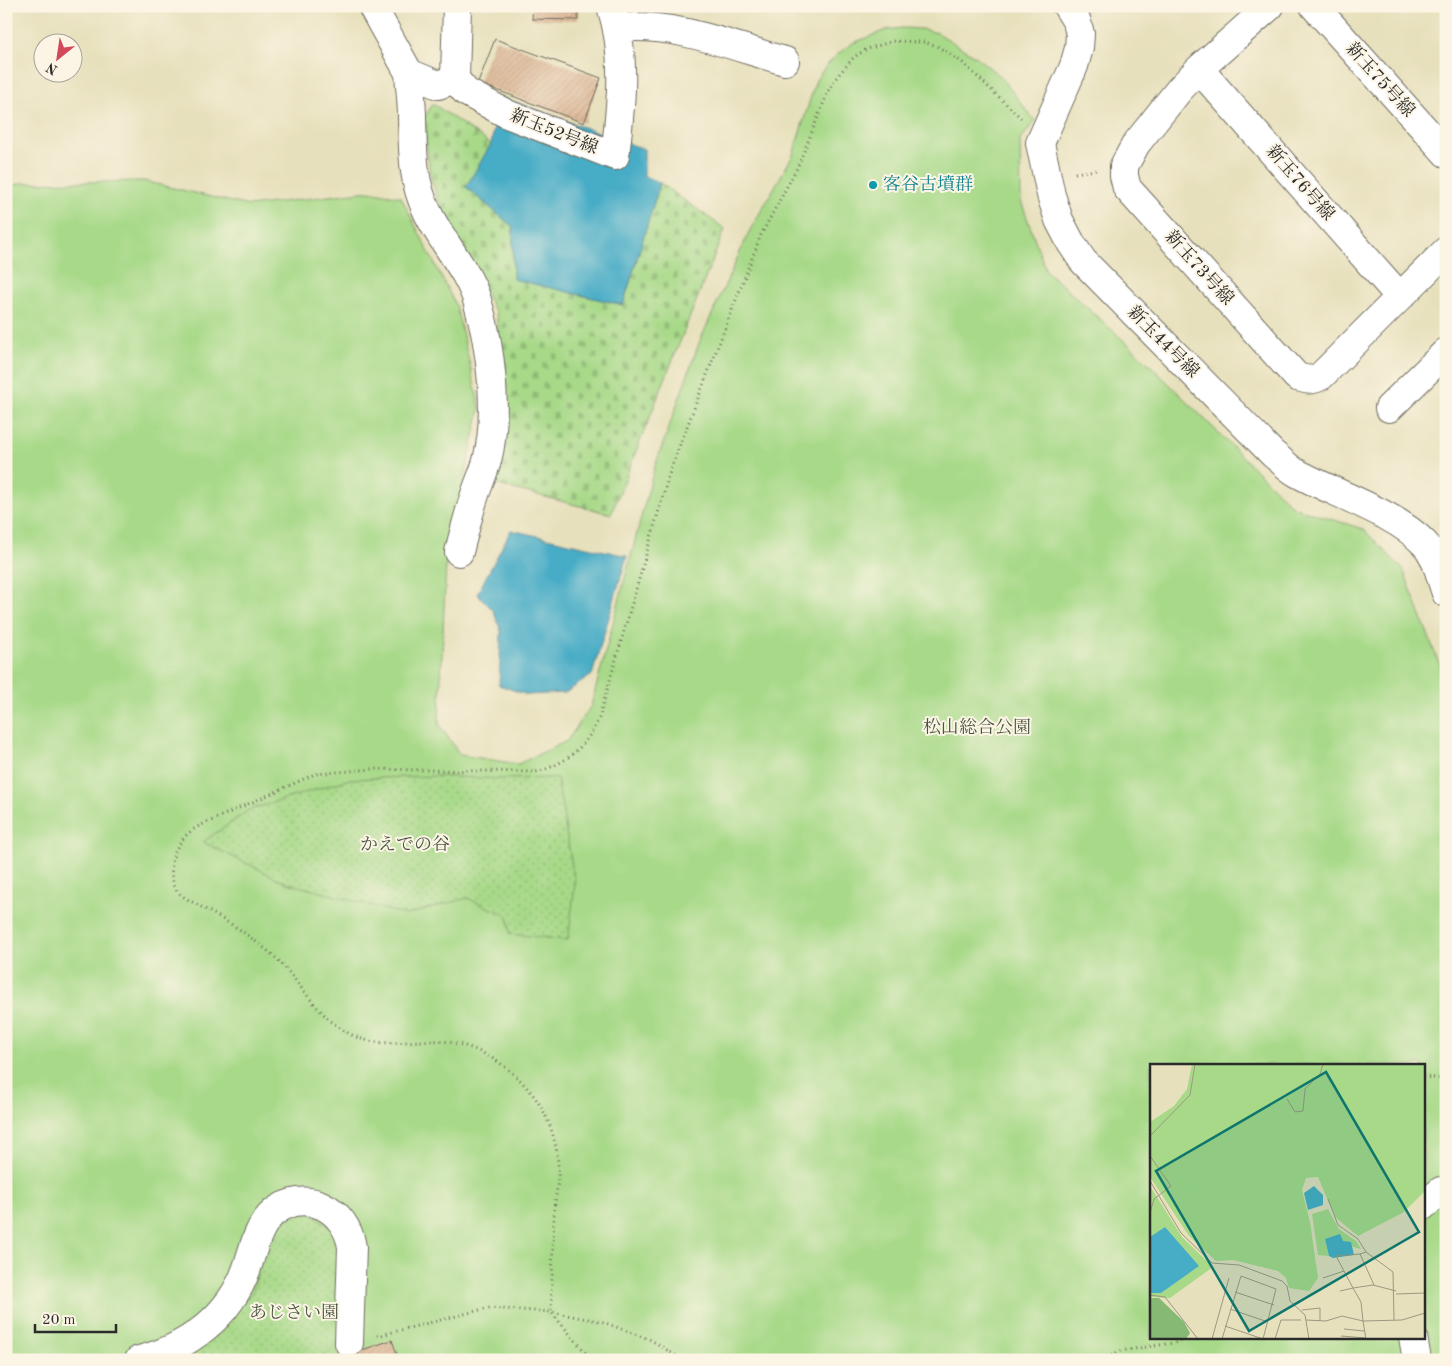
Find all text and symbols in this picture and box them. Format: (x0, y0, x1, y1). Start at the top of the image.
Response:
north arrow (32, 32, 82, 82)
street label: 新玉75号線 (1342, 38, 1419, 121)
text: N (44, 60, 60, 77)
street label: 新玉52号線 (508, 104, 601, 158)
street label: 新玉76号線 (1263, 141, 1339, 224)
place label: 客谷古墳群 (883, 174, 973, 194)
marker: 客谷古墳群 (867, 179, 879, 191)
street label: 新玉73号線 (1161, 226, 1238, 309)
street label: 新玉44号線 (1124, 301, 1204, 381)
park label: 松山総合公園 (923, 717, 1031, 737)
park label: かえでの谷 (360, 835, 450, 854)
inset map (1150, 1064, 1424, 1338)
scale bar (35, 1301, 116, 1333)
park label: あじさい園 (249, 1303, 339, 1322)
text: 20 m (42, 1313, 76, 1328)

